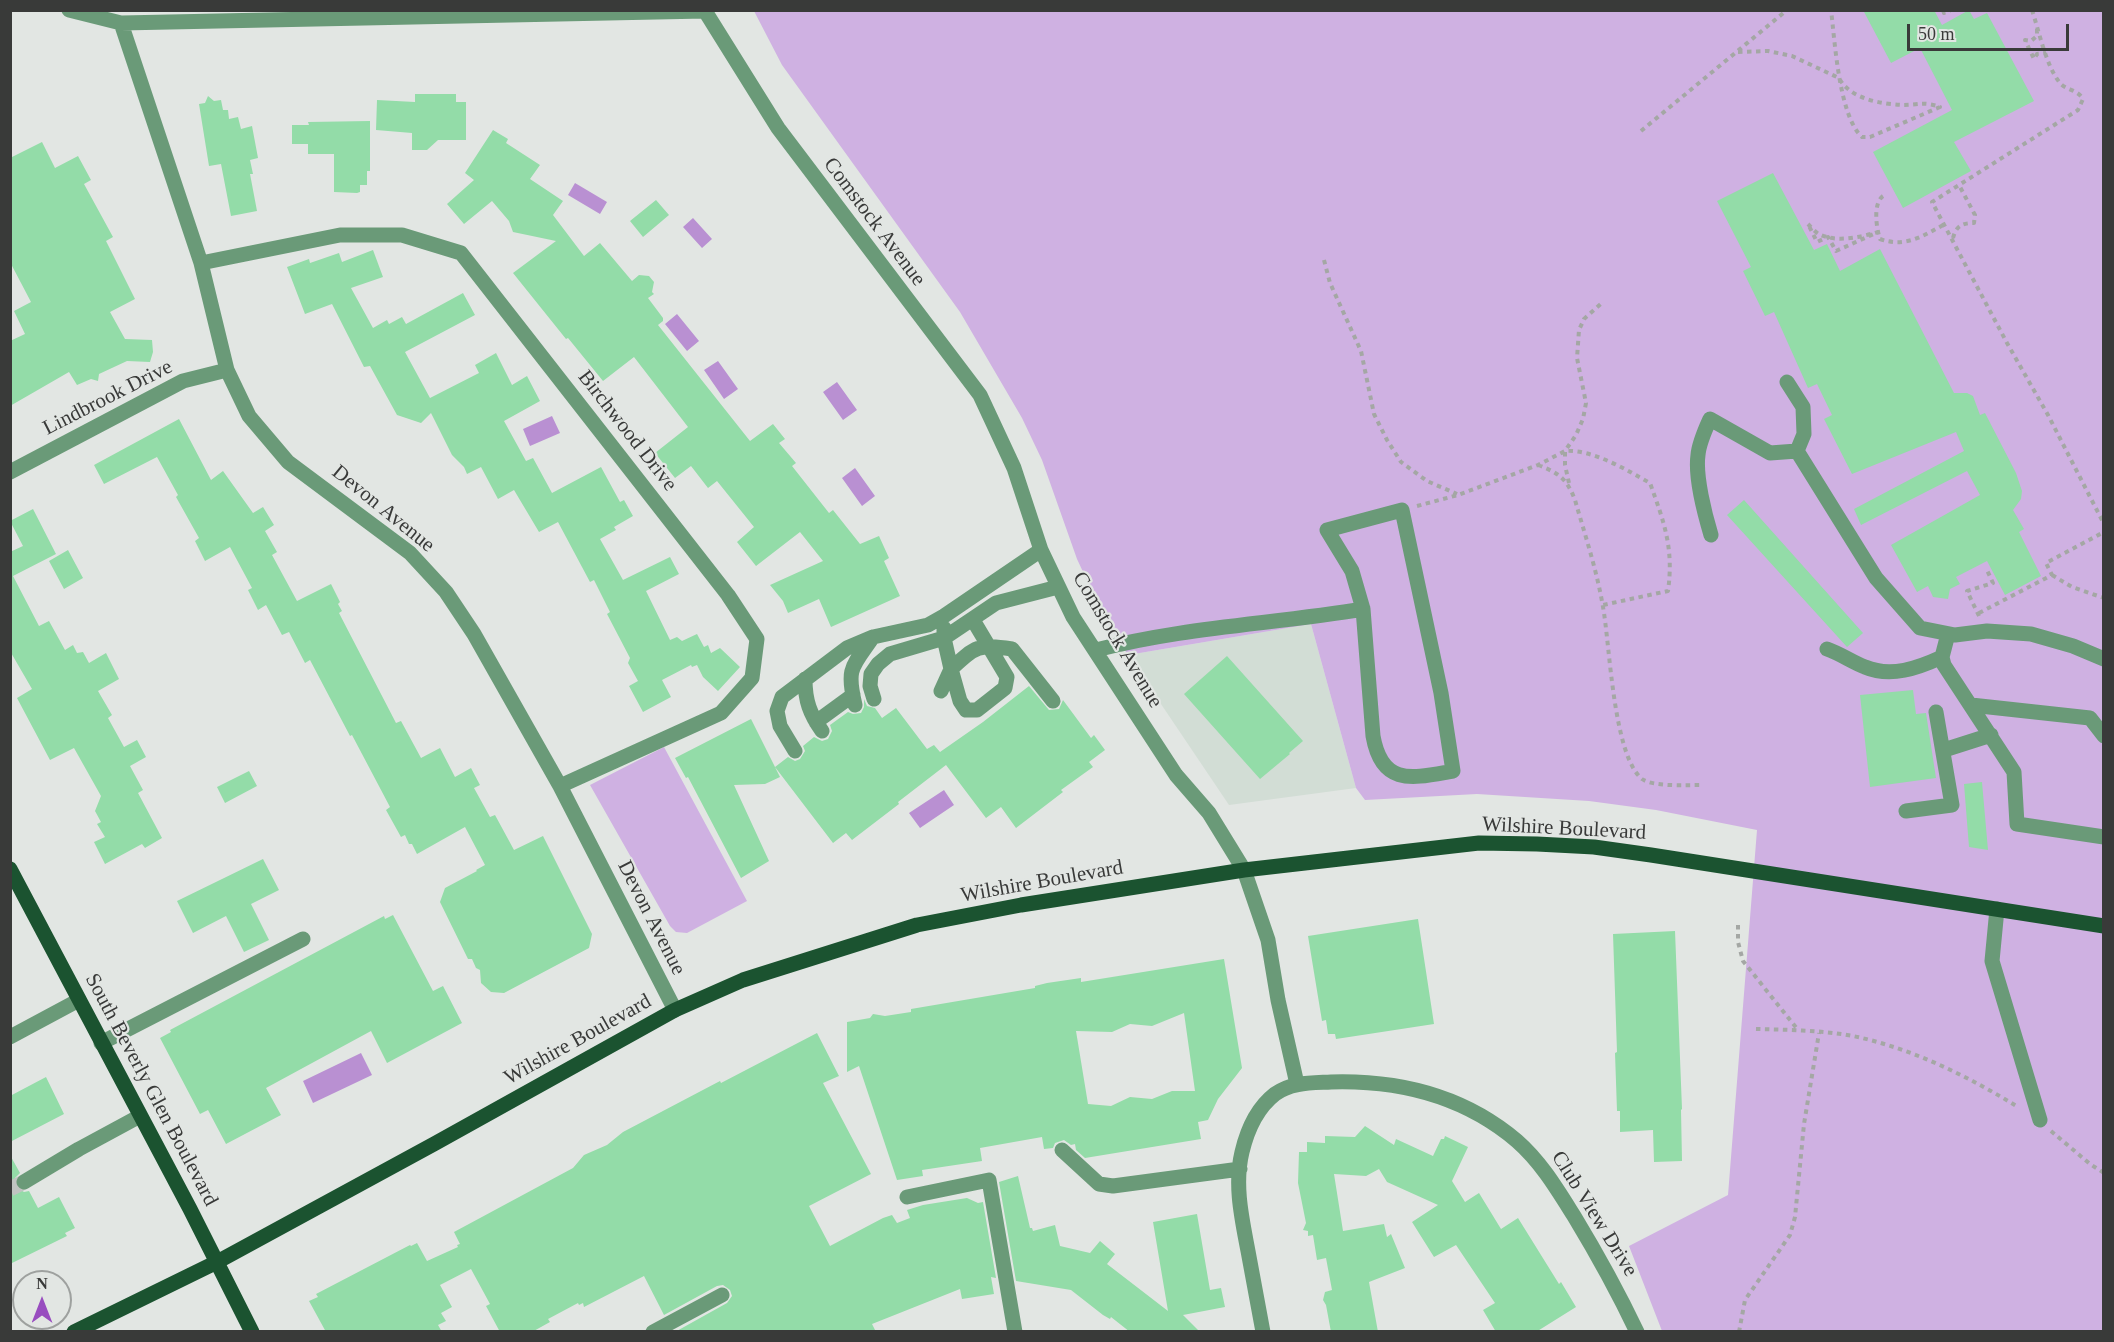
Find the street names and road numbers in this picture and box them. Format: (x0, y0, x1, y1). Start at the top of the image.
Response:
street label: Comstock Avenue (818, 153, 930, 291)
street label: Lindbrook Drive (39, 355, 177, 441)
street label: Birchwood Drive (572, 366, 682, 496)
street label: Devon Avenue (327, 460, 439, 558)
street label: Comstock Avenue (1066, 567, 1168, 713)
street label: Wilshire Boulevard (1481, 812, 1647, 846)
street label: Wilshire Boulevard (959, 855, 1125, 909)
street label: Devon Avenue (611, 857, 691, 979)
street label: South Beverly Glen Boulevard (79, 970, 223, 1210)
street label: Wilshire Boulevard (500, 989, 656, 1091)
street label: Club View Drive (1545, 1147, 1643, 1281)

